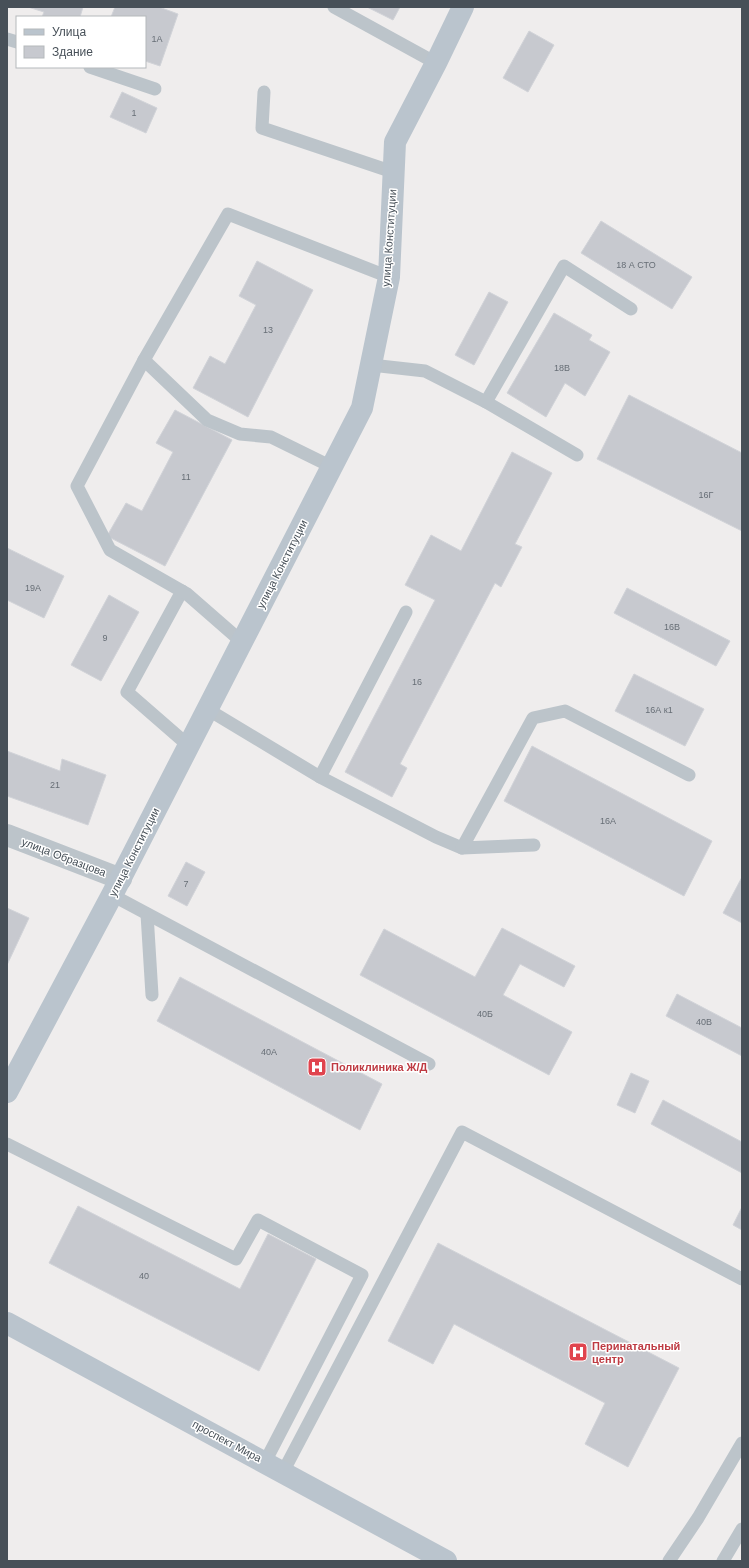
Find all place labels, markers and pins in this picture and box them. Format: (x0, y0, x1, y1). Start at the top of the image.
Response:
hospital icon: Поликлиника Ж/Д (306, 1056, 328, 1078)
place label: Поликлиника Ж/Д (331, 1061, 428, 1073)
place label: Перинатальный центр (592, 1340, 680, 1365)
hospital icon: Перинатальный центр (567, 1341, 589, 1363)

